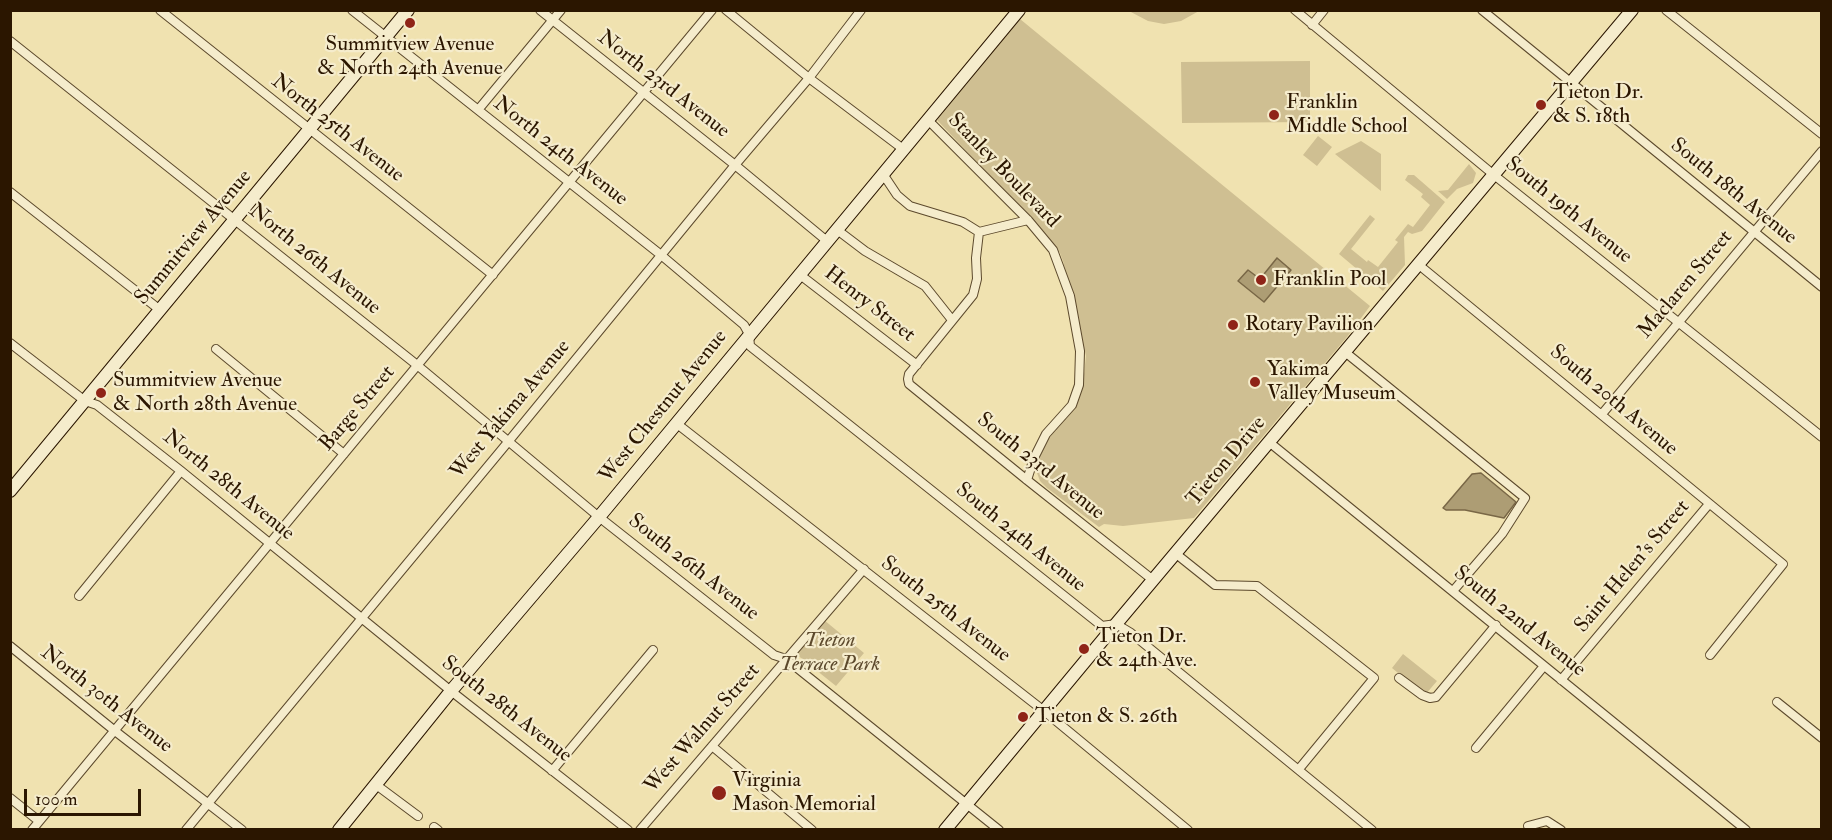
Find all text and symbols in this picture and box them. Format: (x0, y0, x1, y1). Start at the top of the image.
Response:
marker: Summitview Avenue & North 24th Avenue (403, 16, 417, 30)
street label: North 23rd Avenue (592, 26, 734, 144)
place label: Summitview Avenue & North 24th Avenue (317, 32, 503, 82)
street label: North 25th Avenue (266, 69, 408, 189)
place label: Tieton Dr. & S. 18th (1553, 80, 1643, 130)
place label: Franklin Middle School (1286, 90, 1408, 140)
street label: North 24th Avenue (488, 92, 632, 212)
marker: Tieton Dr. & S. 18th (1534, 98, 1548, 112)
street label: Stanley Boulevard (942, 108, 1064, 234)
marker: Franklin Middle School (1267, 108, 1281, 122)
street label: South 18th Avenue (1665, 133, 1801, 251)
street label: South 19th Avenue (1499, 152, 1637, 270)
street label: Summitview Avenue (130, 165, 258, 311)
street label: North 26th Avenue (243, 199, 385, 321)
street label: Maclaren Street (1633, 226, 1739, 344)
street label: Henry Street (818, 262, 920, 348)
place label: Franklin Pool (1273, 267, 1386, 293)
marker: Franklin Pool (1254, 273, 1268, 287)
place label: Rotary Pavilion (1245, 312, 1373, 338)
marker: Rotary Pavilion (1226, 318, 1240, 332)
street label: West Chestnut Avenue (595, 325, 733, 489)
street label: West Yakima Avenue (446, 335, 576, 485)
street label: South 20th Avenue (1544, 340, 1682, 462)
place label: Yakima Valley Museum (1267, 357, 1396, 407)
street label: Barge Street (315, 361, 401, 457)
place label: Summitview Avenue & North 28th Avenue (113, 368, 297, 418)
marker: Yakima Valley Museum (1248, 375, 1262, 389)
marker: Summitview Avenue & North 28th Avenue (94, 386, 108, 400)
street label: South 23rd Avenue (971, 408, 1109, 526)
street label: Tieton Drive (1182, 412, 1272, 512)
street label: North 28th Avenue (157, 425, 299, 547)
street label: South 24th Avenue (950, 478, 1090, 598)
street label: Saint Helen's Street (1570, 495, 1696, 639)
street label: South 26th Avenue (623, 509, 763, 627)
street label: South 25th Avenue (875, 552, 1015, 668)
street label: South 22nd Avenue (1448, 561, 1590, 683)
place label: Tieton Dr. & 24th Ave. (1096, 624, 1197, 674)
park label: Tieton Terrace Park (780, 628, 880, 678)
street label: North 30th Avenue (35, 641, 177, 759)
marker: Tieton Dr. & 24th Ave. (1077, 642, 1091, 656)
street label: South 28th Avenue (436, 651, 576, 769)
street label: West Walnut Street (640, 659, 766, 799)
place label: Tieton & S. 26th (1035, 704, 1178, 730)
marker: Tieton & S. 26th (1016, 710, 1030, 724)
place label: Virginia Mason Memorial (732, 768, 876, 818)
scale bar (27, 777, 144, 815)
marker: Virginia Mason Memorial (710, 784, 728, 802)
text: 100 m (35, 788, 78, 811)

